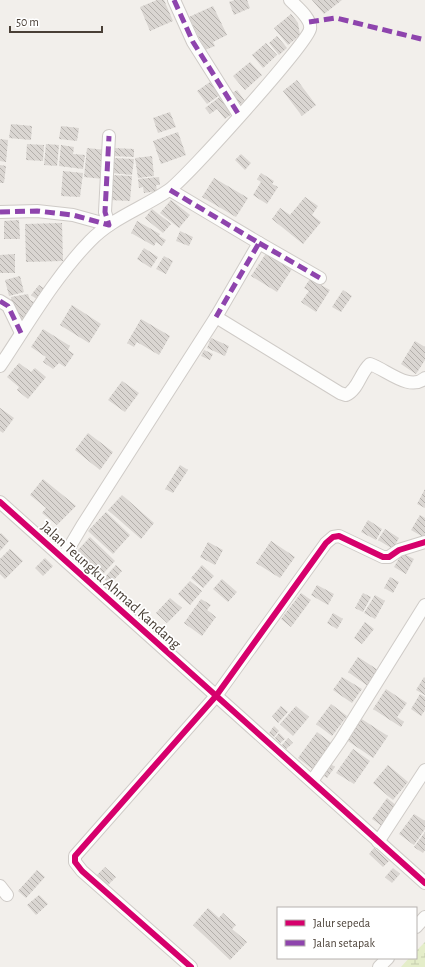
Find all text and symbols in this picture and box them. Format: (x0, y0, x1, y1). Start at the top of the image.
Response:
scale bar (10, 8, 102, 34)
text: 50 m (16, 16, 39, 28)
street label: Jalan Teungku Ahmad Kandang (38, 519, 184, 652)
legend (277, 907, 417, 959)
text: Jalur sepeda (313, 917, 371, 929)
text: Jalan setapak (313, 937, 376, 949)

